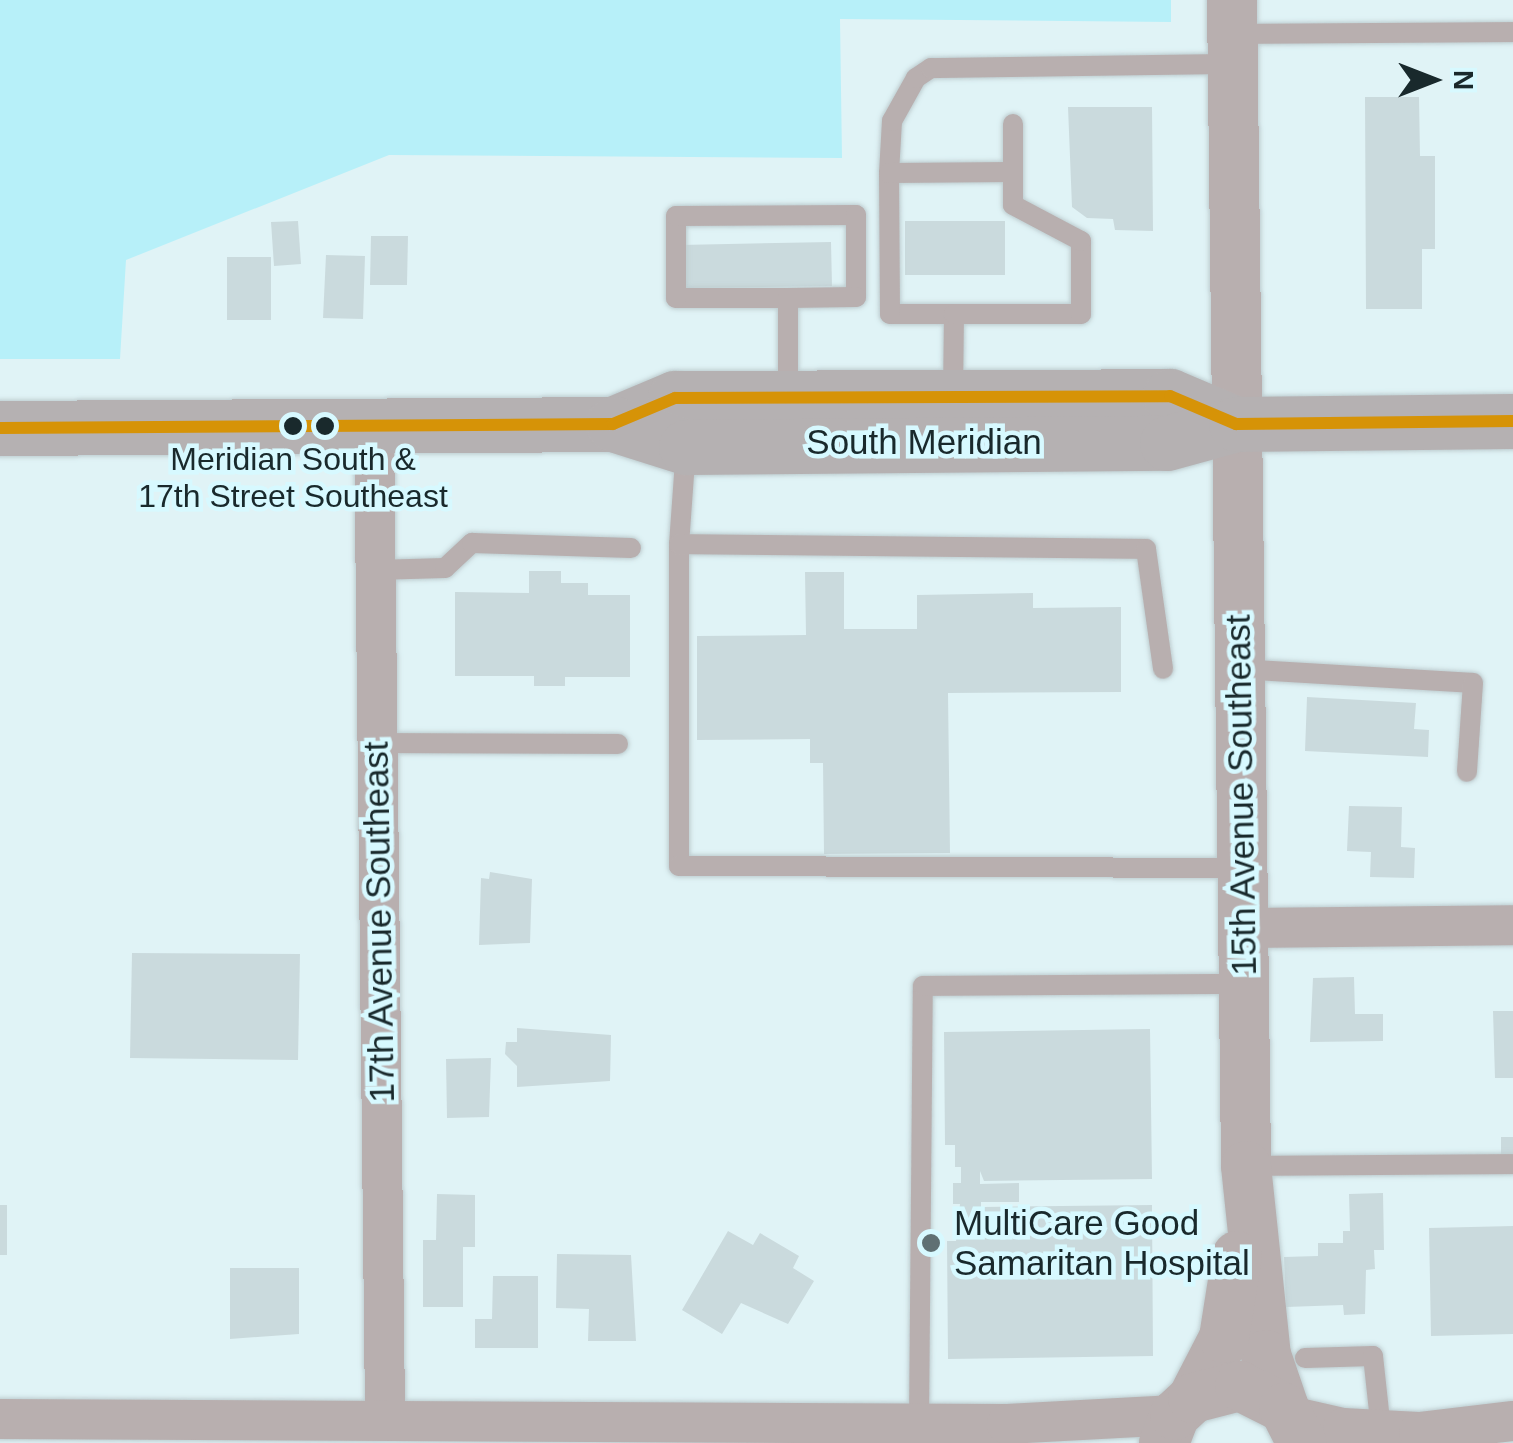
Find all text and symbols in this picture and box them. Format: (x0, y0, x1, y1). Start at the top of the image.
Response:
north arrow (1383, 30, 1483, 130)
text: N (1448, 70, 1479, 90)
marker: Meridian South & 17th Street Southeast (283, 416, 303, 436)
unlabelled marker (315, 416, 335, 436)
street label: South Meridian (806, 421, 1042, 463)
place label: Meridian South & 17th Street Southeast (138, 441, 448, 516)
street label: 15th Avenue Southeast (1217, 613, 1265, 977)
street label: 17th Avenue Southeast (355, 740, 403, 1104)
place label: MultiCare Good Samaritan Hospital (954, 1202, 1250, 1284)
marker: MultiCare Good Samaritan Hospital (918, 1230, 944, 1256)

